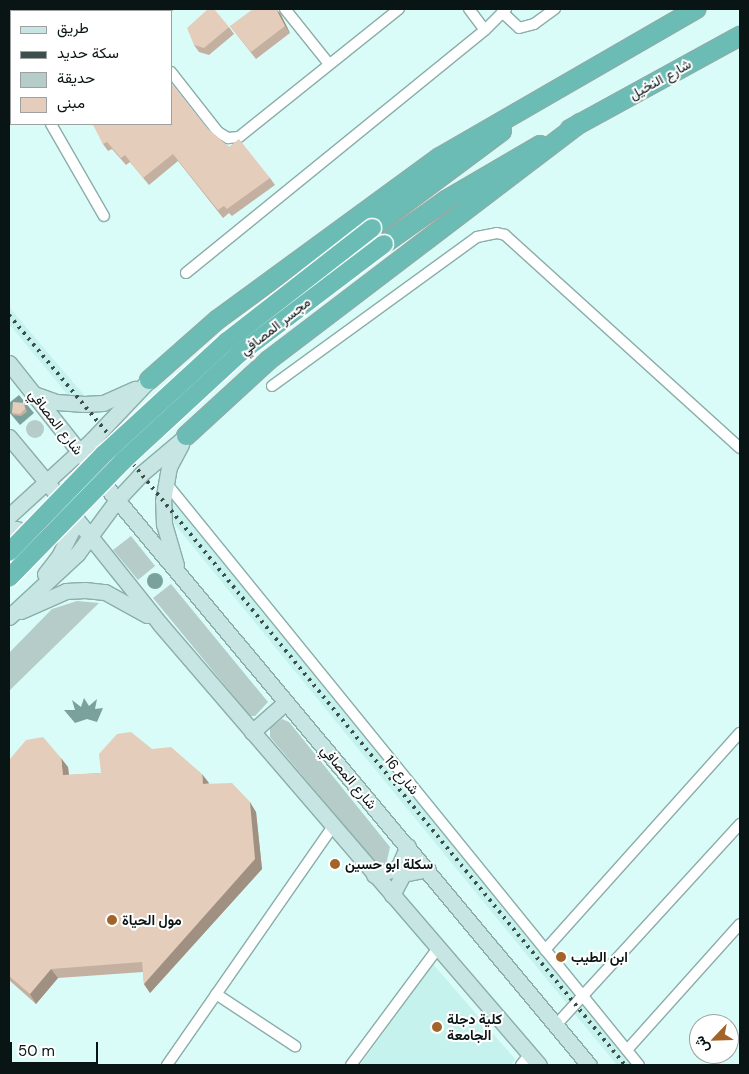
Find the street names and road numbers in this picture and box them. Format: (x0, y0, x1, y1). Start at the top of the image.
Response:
street label: شارع النخيل (626, 55, 694, 103)
street label: مجسر المصافي (237, 293, 313, 359)
street label: شارع المصافي (25, 386, 87, 458)
street label: شارع المصافي (317, 742, 381, 812)
street label: شارع 16 (381, 752, 423, 798)

